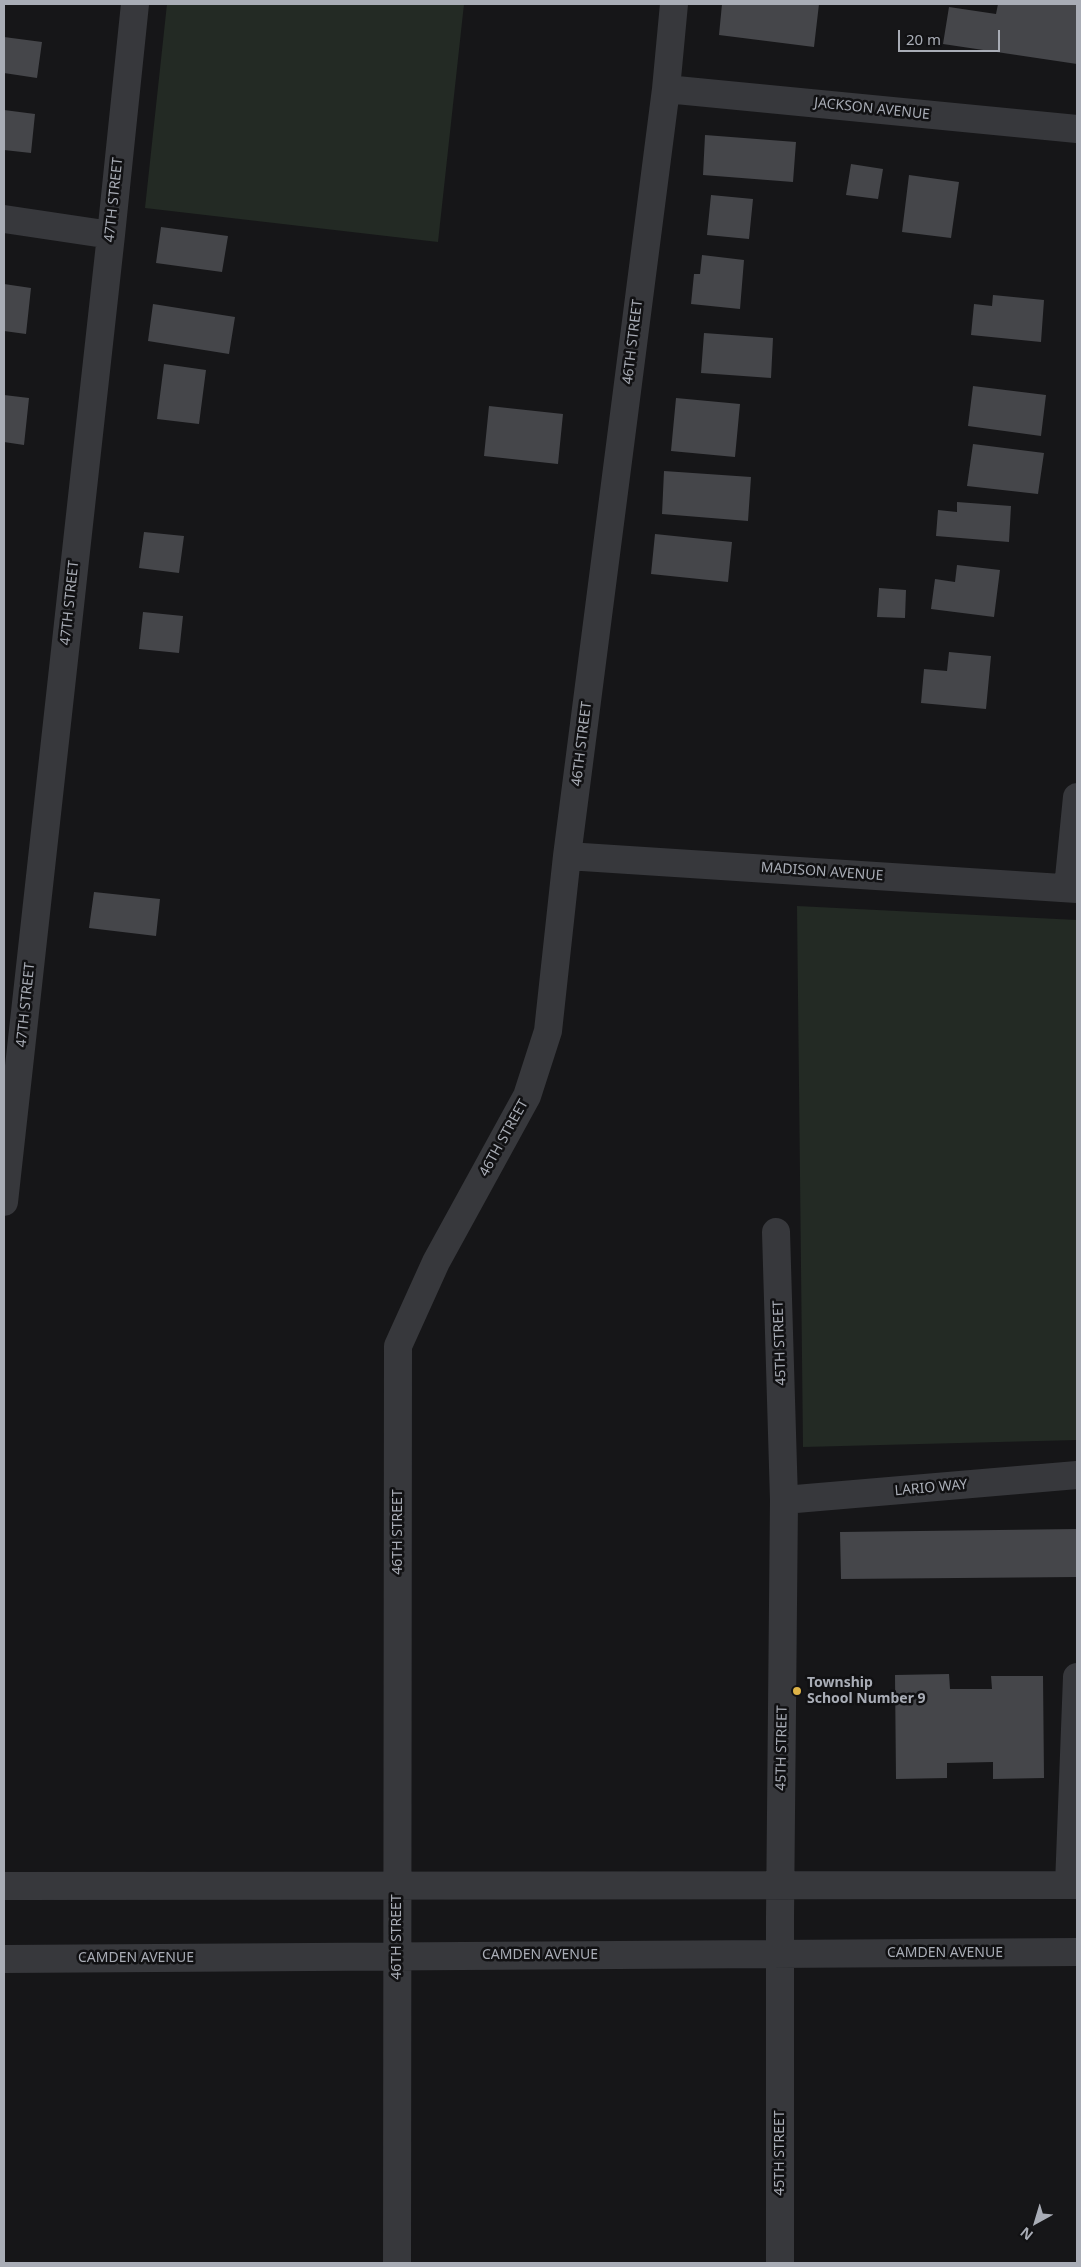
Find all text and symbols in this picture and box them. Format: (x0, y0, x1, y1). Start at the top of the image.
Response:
scale bar (901, 20, 1004, 52)
text: 20 m (906, 29, 941, 49)
street label: JACKSON AVENUE (813, 95, 931, 123)
street label: 47TH STREET (101, 157, 127, 243)
street label: 46TH STREET (619, 299, 647, 385)
street label: 47TH STREET (57, 560, 83, 646)
street label: 46TH STREET (568, 701, 596, 787)
street label: MADISON AVENUE (760, 859, 884, 885)
street label: 47TH STREET (13, 962, 39, 1048)
street label: 46TH STREET (476, 1097, 532, 1179)
street label: 45TH STREET (770, 1300, 790, 1386)
street label: LARIO WAY (894, 1476, 968, 1500)
street label: 46TH STREET (390, 1489, 406, 1575)
place label: Township School Number 9 (807, 1675, 926, 1708)
marker: Township School Number 9 (791, 1685, 803, 1697)
street label: 45TH STREET (773, 1705, 791, 1791)
street label: 46TH STREET (389, 1894, 405, 1980)
street label: CAMDEN AVENUE (887, 1945, 1003, 1961)
street label: CAMDEN AVENUE (482, 1947, 598, 1963)
street label: CAMDEN AVENUE (78, 1950, 194, 1966)
street label: 45TH STREET (772, 2110, 788, 2196)
north arrow (1011, 2197, 1061, 2247)
text: N (1016, 2223, 1037, 2245)

